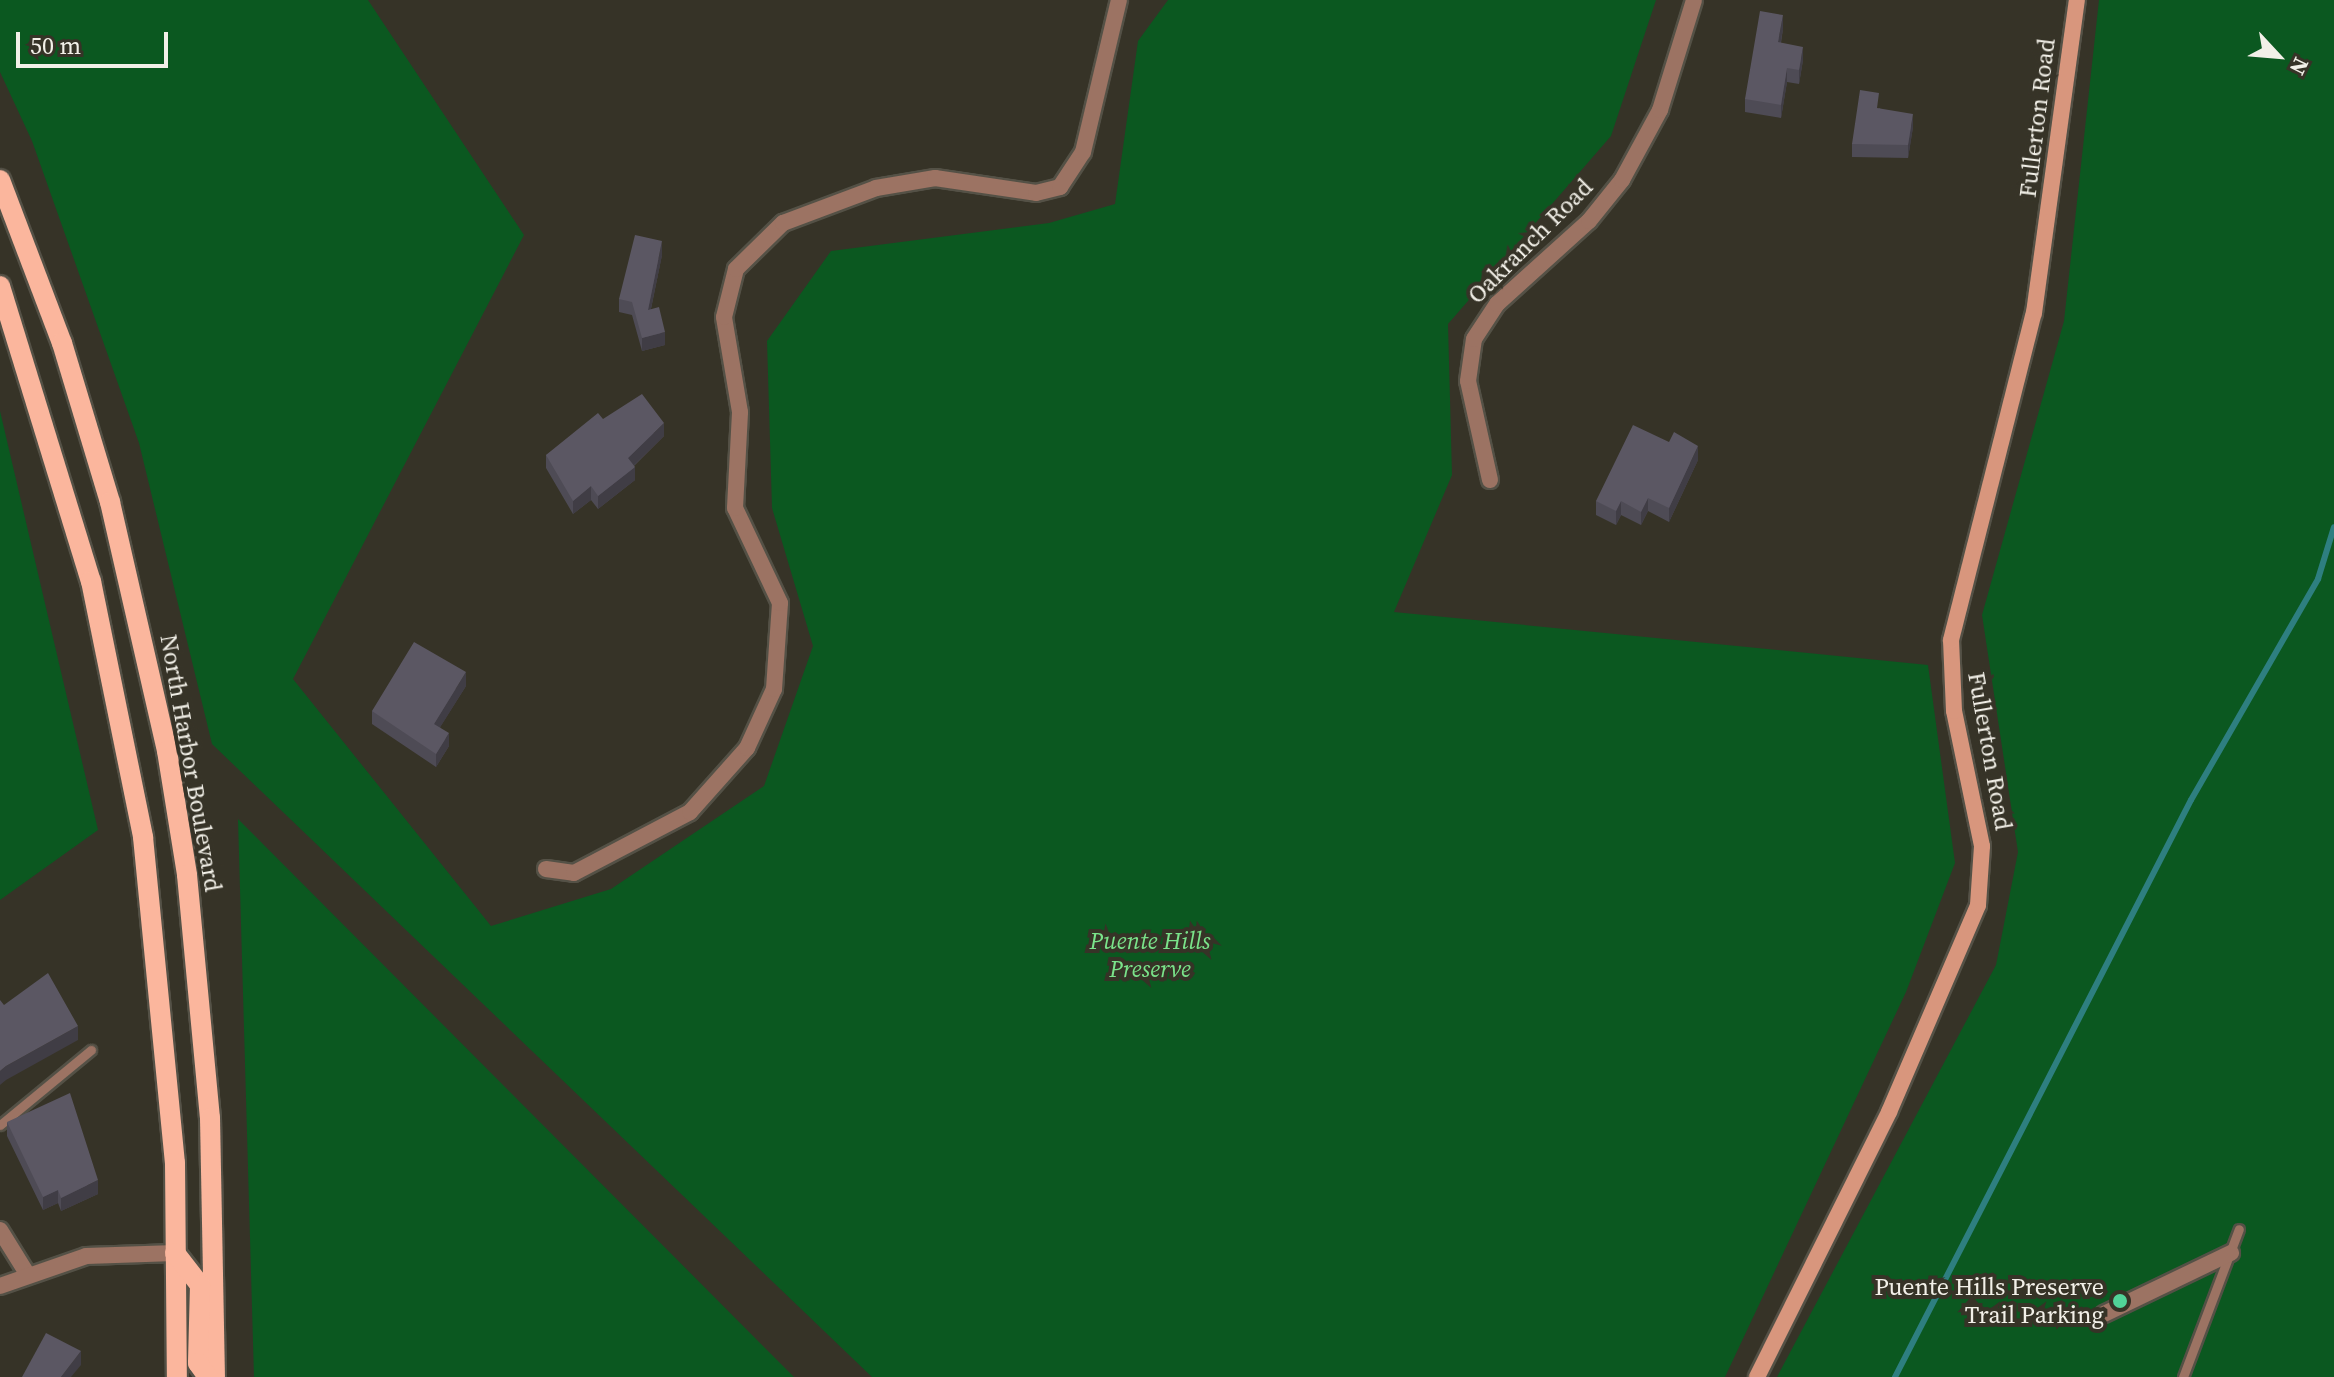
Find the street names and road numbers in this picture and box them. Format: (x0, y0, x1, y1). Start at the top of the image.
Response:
street label: Fullerton Road (2013, 37, 2061, 199)
street label: Oakranch Road (1462, 173, 1598, 309)
street label: North Harbor Boulevard (154, 632, 228, 894)
street label: Fullerton Road (1962, 670, 2018, 832)

